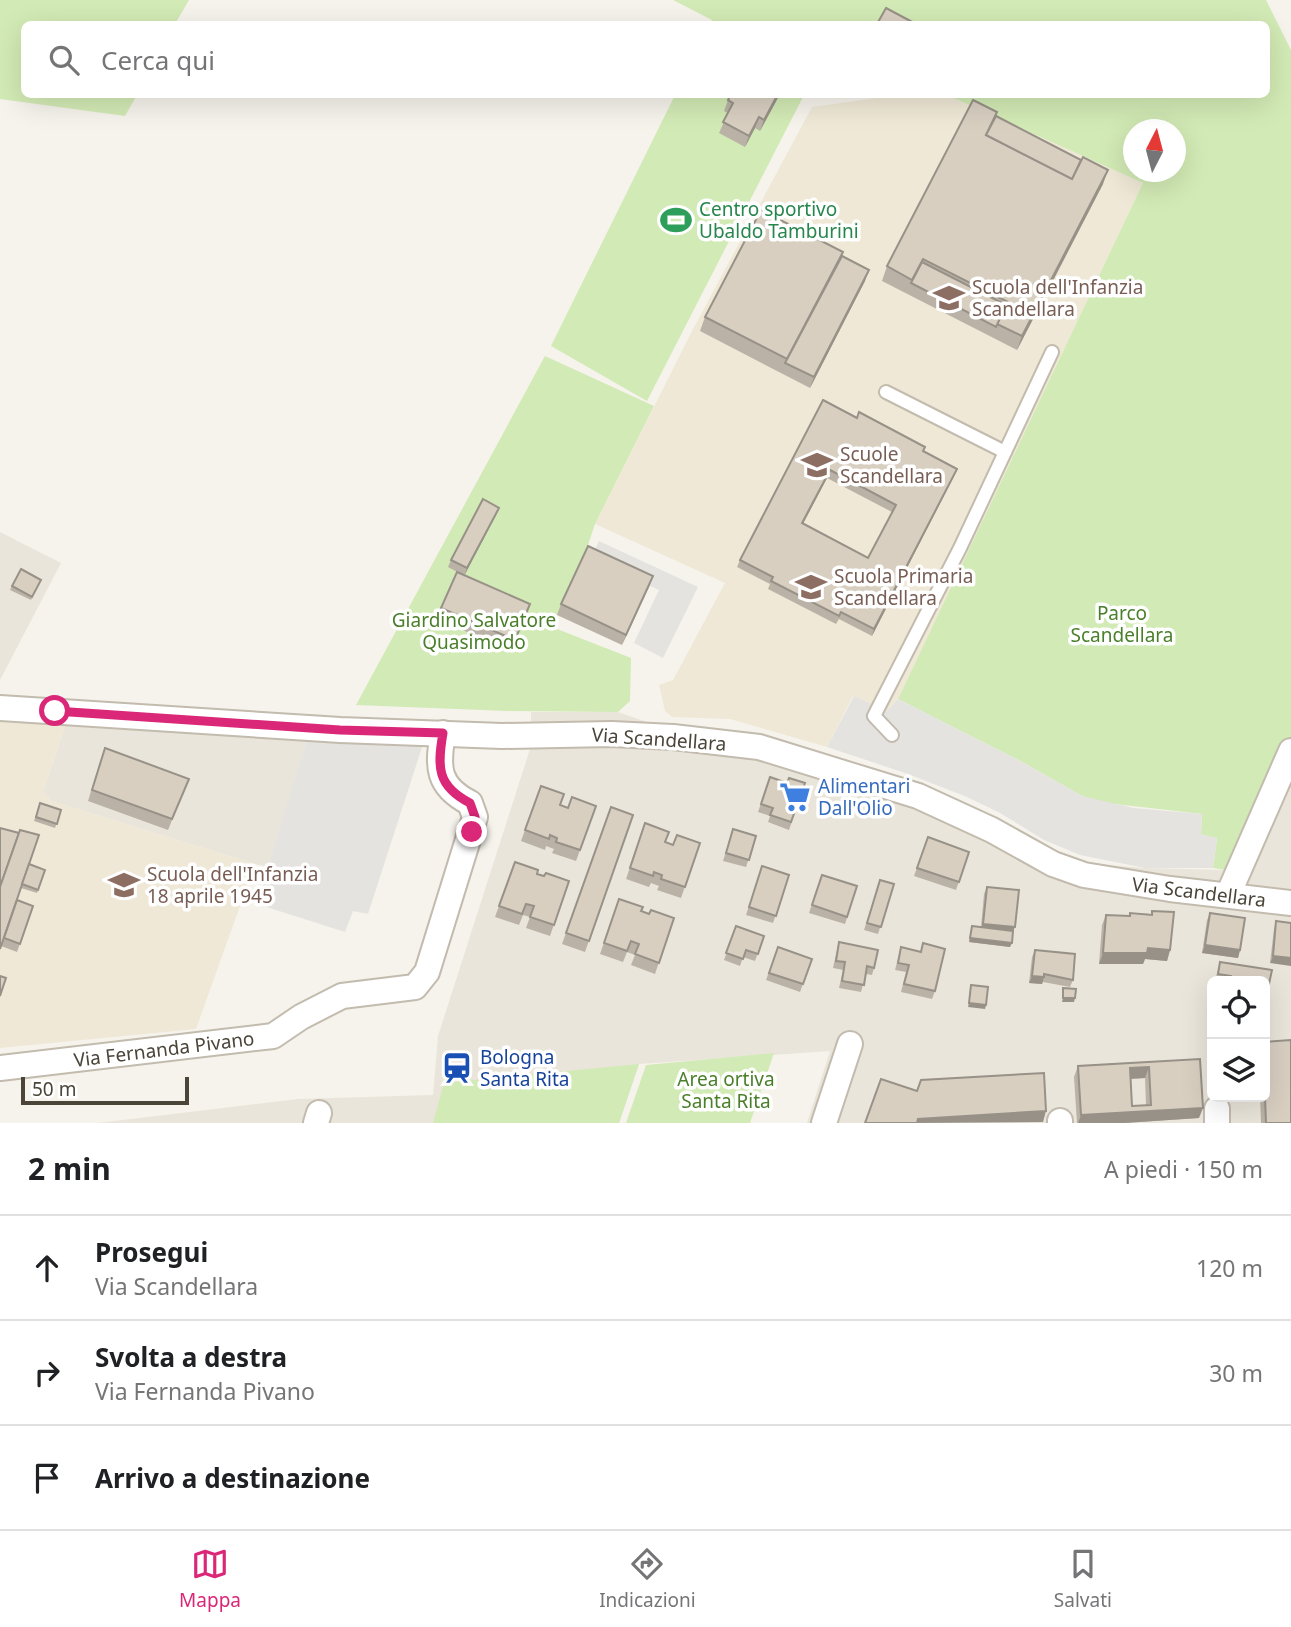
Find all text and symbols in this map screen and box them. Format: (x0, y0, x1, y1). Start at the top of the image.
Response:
search box (21, 21, 1270, 98)
icon: search (45, 41, 83, 79)
text: Cerca qui (101, 42, 215, 78)
north arrow (1123, 119, 1186, 182)
place label: Centro sportivo Ubaldo Tamburini (699, 196, 859, 244)
sports icon: Centro sportivo Ubaldo Tamburini (659, 203, 693, 237)
place label: Scuola dell'Infanzia Scandellara (972, 274, 1143, 322)
school or university icon: Scuola dell'Infanzia Scandellara (932, 281, 966, 315)
place label: Scuole Scandellara (840, 441, 943, 489)
school or university icon: Scuole Scandellara (800, 448, 834, 482)
place label: Scuola Primaria Scandellara (834, 563, 973, 611)
school or university icon: Scuola Primaria Scandellara (794, 570, 828, 604)
park label: Parco Scandellara (1071, 600, 1173, 648)
park label: Giardino Salvatore Quasimodo (392, 607, 556, 655)
route start (39, 695, 70, 726)
street label: Via Scandellara (591, 721, 727, 757)
place label: Alimentari Dall'Olio (818, 773, 910, 821)
supermarket icon: Alimentari Dall'Olio (778, 780, 812, 814)
route end (456, 816, 487, 847)
place label: Scuola dell'Infanzia 18 aprile 1945 (147, 861, 318, 909)
school or university icon: Scuola dell'Infanzia 18 aprile 1945 (107, 868, 141, 902)
street label: Via Scandellara (1130, 871, 1268, 913)
map controls (1207, 976, 1270, 1102)
button: locate (1207, 976, 1270, 1039)
street label: Via Fernanda Pivano (72, 1025, 256, 1073)
button: layers (1207, 1039, 1270, 1102)
place label: Bologna Santa Rita (480, 1044, 570, 1092)
station icon: Bologna Santa Rita (440, 1051, 474, 1085)
park label: Area ortiva Santa Rita (677, 1066, 775, 1114)
scale bar (21, 1074, 189, 1106)
text: 50 m (32, 1076, 76, 1102)
text: 2 min (28, 1148, 111, 1189)
text: A piedi · 150 m (1104, 1153, 1263, 1185)
text: Prosegui (95, 1234, 208, 1270)
icon: ahead (28, 1249, 66, 1287)
text: 120 m (1196, 1252, 1263, 1284)
text: Via Scandellara (95, 1270, 258, 1302)
text: Svolta a destra (95, 1339, 287, 1375)
icon: right (28, 1354, 66, 1392)
text: 30 m (1209, 1357, 1263, 1389)
text: Via Fernanda Pivano (95, 1375, 315, 1407)
icon: arrive (28, 1459, 66, 1497)
text: Arrivo a destinazione (95, 1460, 370, 1496)
tab: Mappa (179, 1545, 241, 1613)
tab: Indicazioni (599, 1545, 696, 1613)
tab: Salvati (1054, 1545, 1112, 1613)

